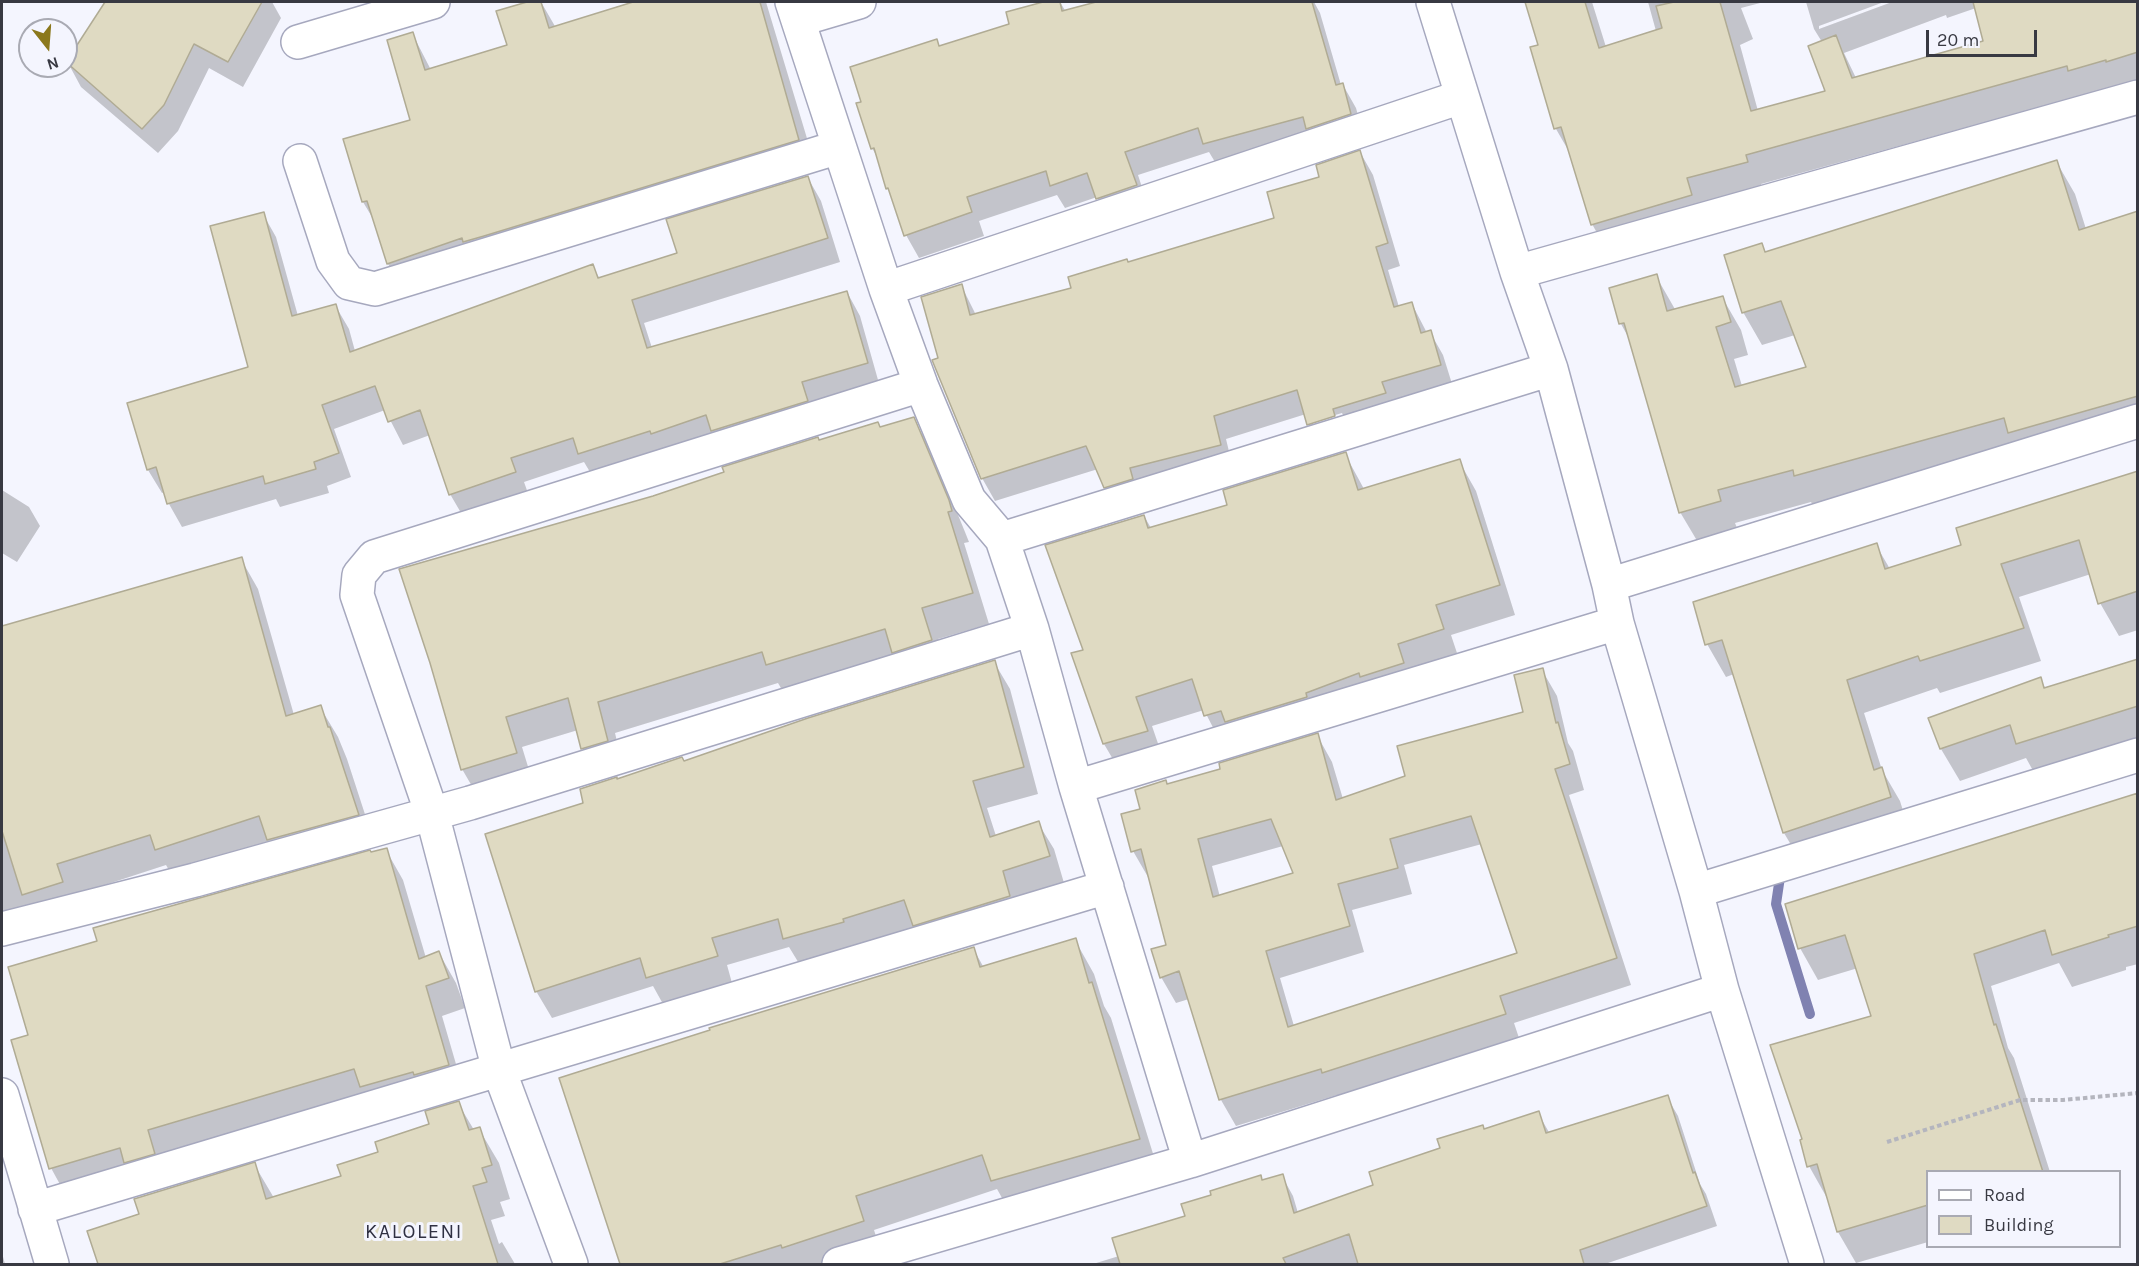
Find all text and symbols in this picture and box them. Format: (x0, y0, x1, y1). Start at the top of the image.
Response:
north arrow (18, 18, 78, 78)
scale bar (1929, 18, 2040, 56)
text: 20 m (1937, 29, 1979, 51)
text: N (45, 53, 61, 75)
legend (1926, 1170, 2121, 1248)
text: Road (1984, 1184, 2025, 1206)
text: Building (1984, 1214, 2054, 1236)
district label: KALOLENI (365, 1220, 463, 1244)

